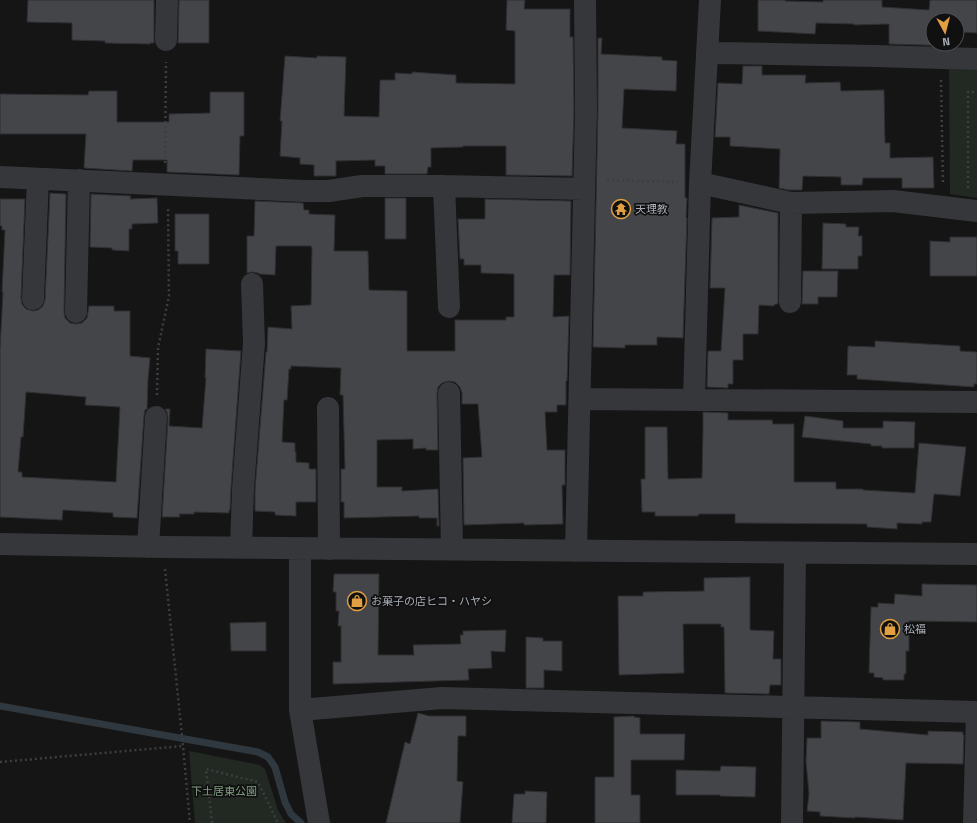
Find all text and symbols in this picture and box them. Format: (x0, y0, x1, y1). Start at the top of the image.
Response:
north arrow (925, 12, 965, 52)
text: N (941, 34, 951, 50)
temple icon: 天理教 (610, 198, 632, 220)
place label: 天理教 (635, 201, 668, 217)
shop icon: お菓子の店ヒコ・ハヤシ (346, 590, 368, 612)
place label: お菓子の店ヒコ・ハヤシ (371, 593, 492, 609)
shop icon: 松福 (879, 618, 901, 640)
place label: 松福 (904, 621, 926, 637)
park label: 下土居東公園 (191, 783, 257, 799)

